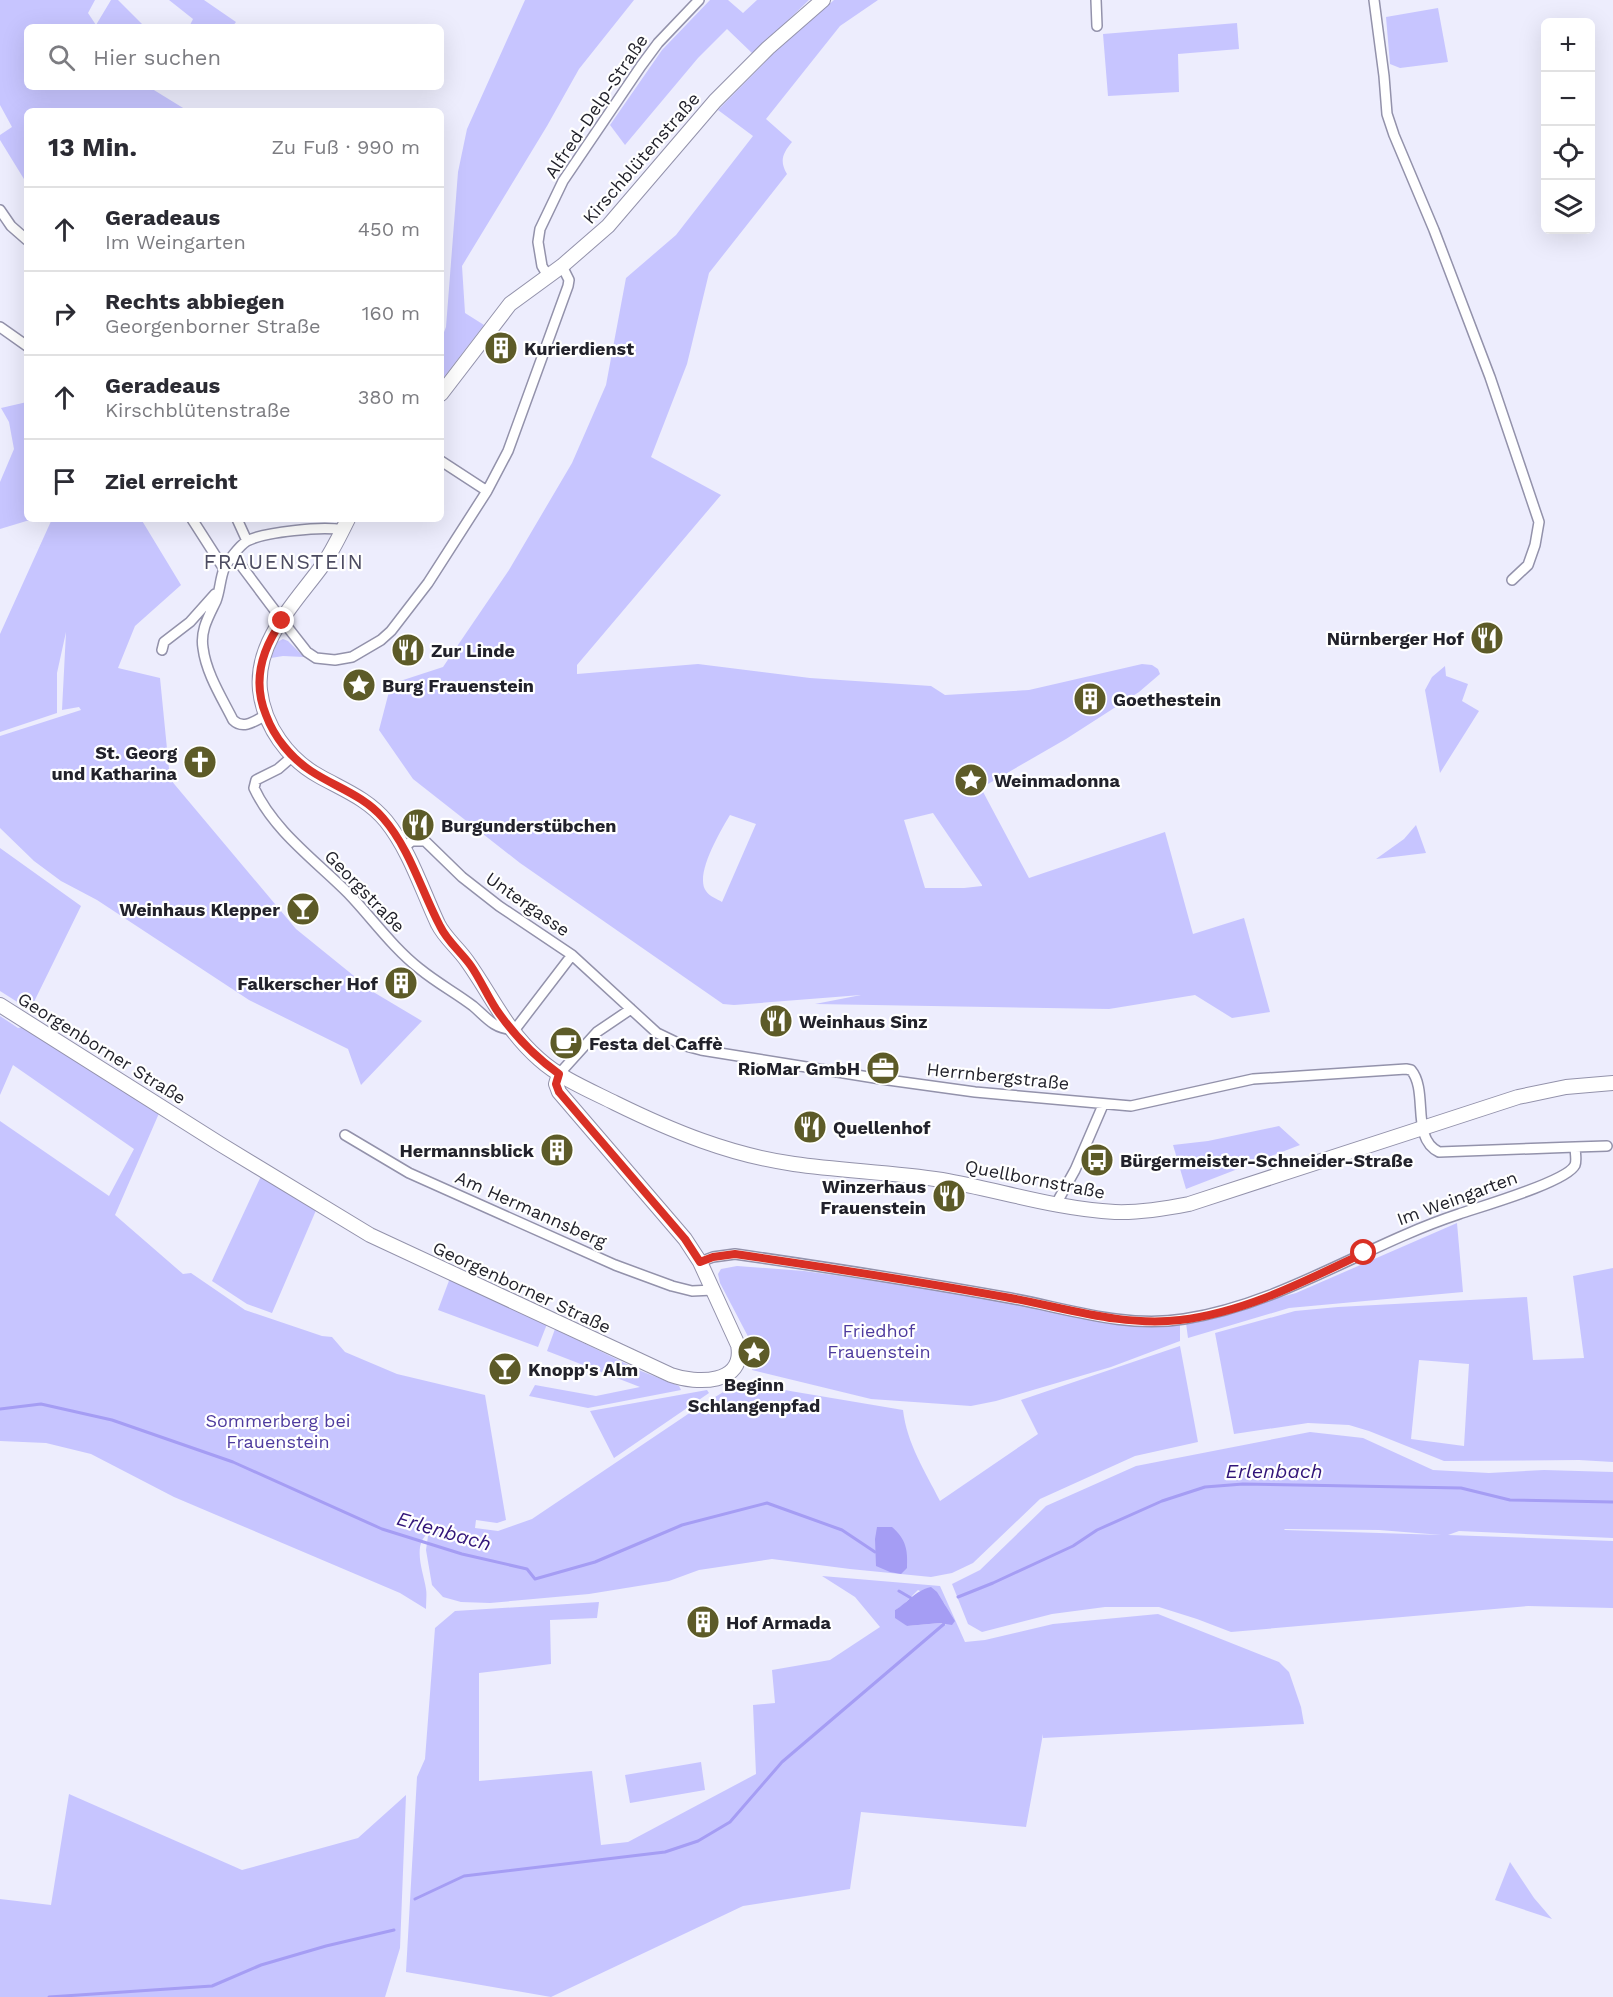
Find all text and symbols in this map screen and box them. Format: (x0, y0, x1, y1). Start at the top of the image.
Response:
map controls (1541, 18, 1595, 234)
button: + (1541, 18, 1595, 72)
search box (24, 24, 444, 90)
street label: Alfred-Delp-Straße (540, 30, 652, 182)
icon: search (45, 41, 78, 74)
text: Hier suchen (93, 45, 221, 70)
button: − (1541, 72, 1595, 126)
street label: Kirschblütenstraße (578, 88, 704, 228)
button: locate (1541, 126, 1595, 180)
text: 13 Min. (48, 132, 137, 162)
text: Zu Fuß · 990 m (271, 135, 420, 159)
button: layers (1541, 180, 1595, 234)
text: Geradeaus (105, 205, 220, 230)
icon: ahead (48, 213, 81, 246)
text: 450 m (358, 217, 420, 241)
text: Im Weingarten (105, 230, 246, 254)
text: Rechts abbiegen (105, 289, 285, 314)
icon: right (48, 297, 81, 330)
text: 160 m (362, 301, 420, 325)
text: Georgenborner Straße (105, 314, 321, 338)
building icon: Kurierdienst (483, 330, 519, 366)
place label: Kurierdienst (524, 338, 634, 359)
text: Geradeaus (105, 373, 220, 398)
icon: ahead (48, 381, 81, 414)
text: 380 m (358, 385, 420, 409)
text: Kirschblütenstraße (105, 398, 291, 422)
icon: arrive (48, 465, 81, 498)
text: Ziel erreicht (105, 469, 238, 494)
district label: FRAUENSTEIN (204, 549, 364, 574)
route end (268, 607, 294, 633)
restaurant icon: Nürnberger Hof (1469, 620, 1505, 656)
place label: Nürnberger Hof (1327, 628, 1465, 649)
restaurant icon: Zur Linde (390, 632, 426, 668)
place label: Zur Linde (431, 640, 515, 661)
place icon: Burg Frauenstein (341, 667, 377, 703)
place label: Burg Frauenstein (382, 675, 534, 696)
building icon: Goethestein (1072, 681, 1108, 717)
place label: Goethestein (1113, 689, 1221, 710)
place label: St. Georg und Katharina (52, 742, 178, 784)
church icon: St. Georg und Katharina (182, 744, 218, 780)
place icon: Weinmadonna (953, 762, 989, 798)
place label: Weinmadonna (994, 770, 1120, 791)
restaurant icon: Burgunderstübchen (400, 807, 436, 843)
place label: Burgunderstübchen (441, 815, 617, 836)
street label: Georgstraße (320, 845, 410, 937)
street label: Untergasse (482, 867, 574, 941)
bar icon: Weinhaus Klepper (285, 891, 321, 927)
place label: Weinhaus Klepper (119, 899, 280, 920)
building icon: Falkerscher Hof (383, 965, 419, 1001)
place label: Falkerscher Hof (237, 973, 379, 994)
street label: Georgenborner Straße (14, 988, 190, 1108)
restaurant icon: Weinhaus Sinz (758, 1003, 794, 1039)
place label: Weinhaus Sinz (799, 1011, 928, 1032)
cafe icon: Festa del Caffè (548, 1025, 584, 1061)
place label: Festa del Caffè (589, 1033, 723, 1054)
office icon: RioMar GmbH (865, 1050, 901, 1086)
place label: RioMar GmbH (738, 1058, 860, 1079)
street label: Herrnbergstraße (926, 1058, 1070, 1094)
restaurant icon: Quellenhof (792, 1109, 828, 1145)
place label: Quellenhof (833, 1117, 931, 1138)
building icon: Hermannsblick (539, 1132, 575, 1168)
place label: Hermannsblick (399, 1140, 535, 1161)
bus stop icon: Bürgermeister-Schneider-Straße (1079, 1142, 1115, 1178)
place label: Bürgermeister-Schneider-Straße (1120, 1150, 1413, 1171)
street label: Quellbornstraße (963, 1155, 1107, 1203)
street label: Am Hermannsberg (452, 1166, 610, 1252)
street label: Im Weingarten (1394, 1166, 1520, 1230)
place label: Winzerhaus Frauenstein (820, 1176, 926, 1218)
restaurant icon: Winzerhaus Frauenstein (931, 1178, 967, 1214)
street label: Georgenborner Straße (430, 1236, 614, 1338)
route start (1350, 1239, 1376, 1265)
park label: Friedhof Frauenstein (827, 1320, 931, 1362)
place icon: Beginn Schlangenpfad (736, 1334, 772, 1370)
bar icon: Knopp's Alm (487, 1351, 523, 1387)
place label: Knopp's Alm (528, 1359, 638, 1380)
place label: Beginn Schlangenpfad (688, 1374, 820, 1416)
park label: Sommerberg bei Frauenstein (205, 1410, 351, 1452)
water label: Erlenbach (1226, 1459, 1322, 1483)
water label: Erlenbach (394, 1506, 494, 1556)
building icon: Hof Armada (685, 1604, 721, 1640)
place label: Hof Armada (726, 1612, 831, 1633)

